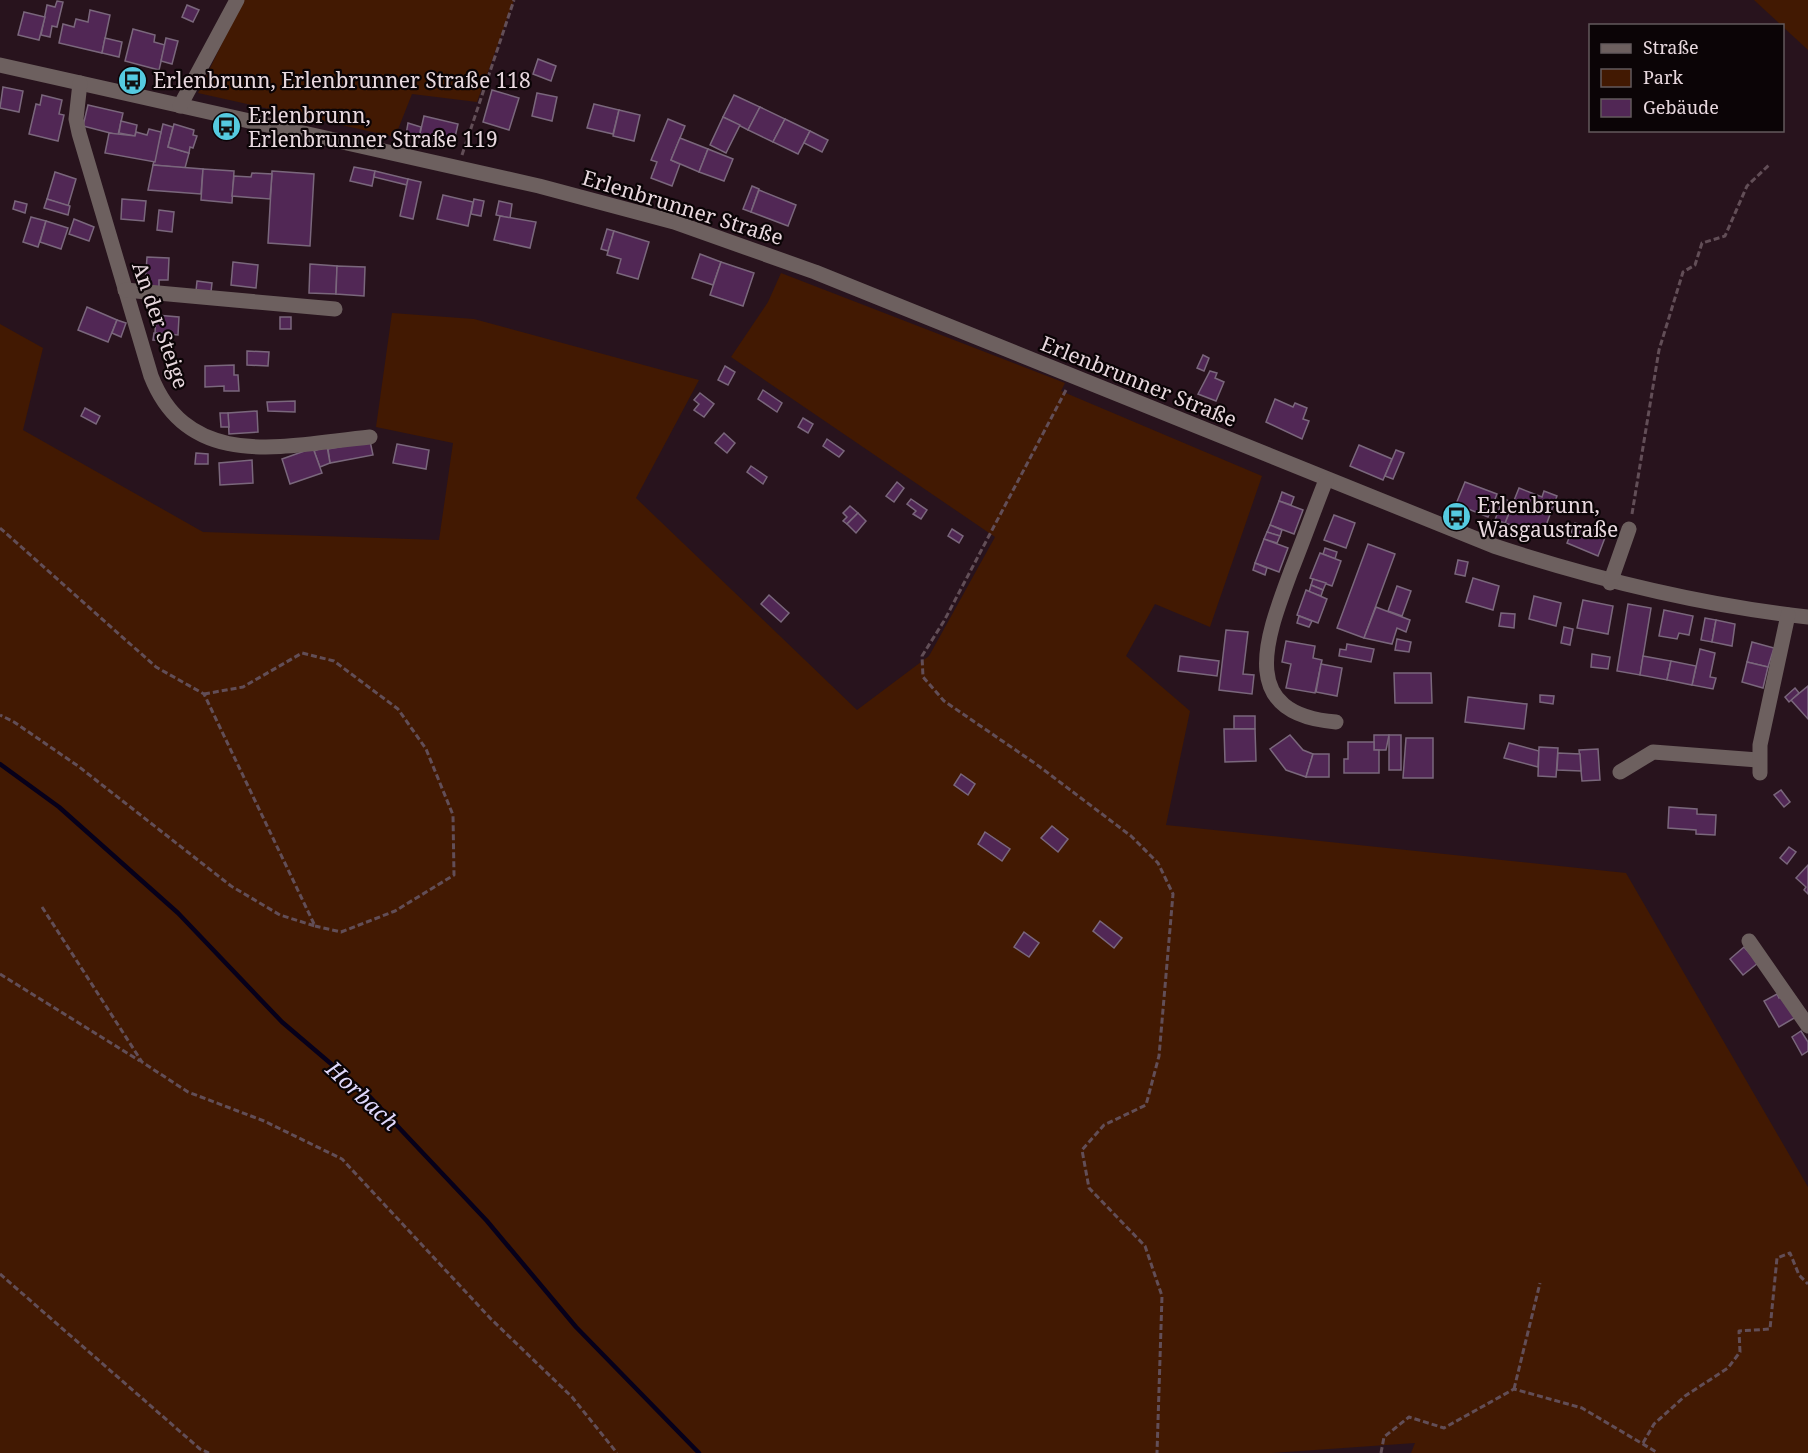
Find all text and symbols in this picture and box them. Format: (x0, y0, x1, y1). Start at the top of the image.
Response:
legend (1589, 24, 1784, 132)
text: Straße (1643, 35, 1699, 59)
bus stop icon: Erlenbrunn, Erlenbrunner Straße 118 (116, 64, 148, 96)
text: Park (1643, 65, 1683, 89)
place label: Erlenbrunn, Erlenbrunner Straße 118 (153, 66, 531, 94)
text: Gebäude (1643, 95, 1719, 119)
place label: Erlenbrunn, Erlenbrunner Straße 119 (248, 101, 498, 153)
bus stop icon: Erlenbrunn, Erlenbrunner Straße 119 (211, 111, 243, 143)
street label: Erlenbrunner Straße (579, 163, 787, 251)
street label: An der Steige (126, 258, 196, 392)
street label: Erlenbrunner Straße (1037, 329, 1241, 433)
place label: Erlenbrunn, Wasgaustraße (1477, 491, 1618, 543)
bus stop icon: Erlenbrunn, Wasgaustraße (1440, 501, 1472, 533)
water label: Horbach (319, 1053, 406, 1136)

